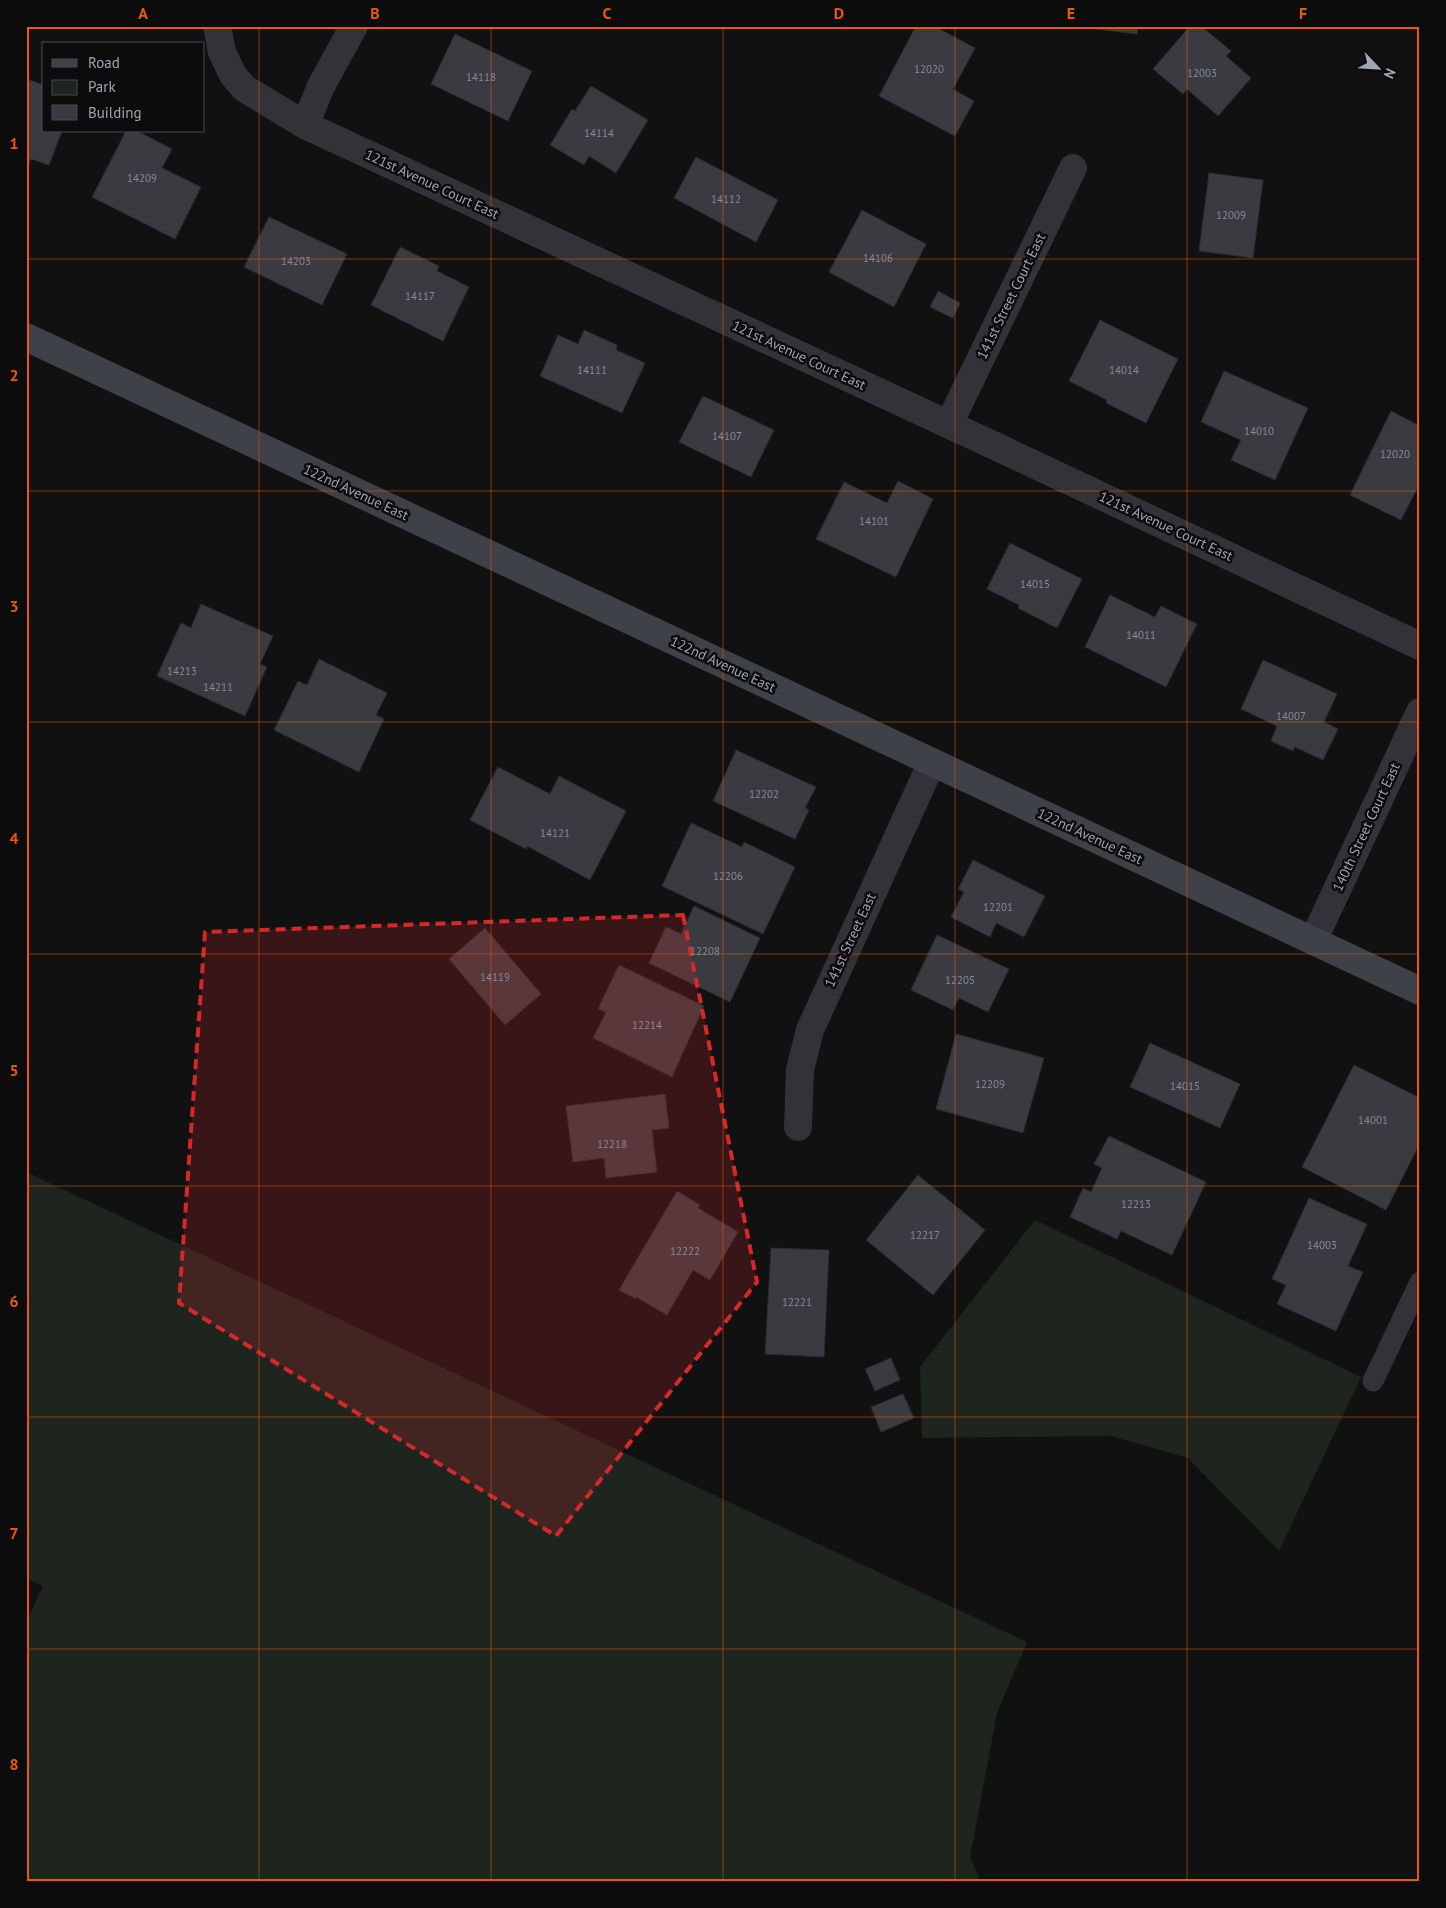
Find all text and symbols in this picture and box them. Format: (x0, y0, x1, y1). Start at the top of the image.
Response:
text: A (138, 3, 148, 23)
text: B (370, 3, 380, 23)
text: C (603, 3, 612, 23)
text: D (834, 3, 844, 23)
text: E (1067, 3, 1075, 23)
text: F (1299, 3, 1307, 23)
legend (42, 42, 205, 132)
north arrow (1354, 42, 1404, 92)
text: Road (88, 53, 120, 72)
house number: 12020 (914, 62, 944, 76)
house number: 12003 (1187, 66, 1217, 80)
text: N (1380, 66, 1400, 81)
house number: 14118 (466, 70, 496, 84)
text: Park (88, 77, 116, 96)
text: Building (88, 103, 142, 122)
house number: 14114 (584, 126, 614, 140)
text: 1 (9, 133, 19, 153)
street label: 121st Avenue Court East (362, 145, 502, 223)
house number: 14209 (127, 171, 157, 185)
house number: 14112 (711, 192, 741, 206)
house number: 12009 (1216, 208, 1246, 222)
street label: 141st Street Court East (973, 230, 1049, 362)
house number: 14106 (863, 251, 893, 265)
house number: 14203 (281, 254, 311, 268)
house number: 14117 (405, 289, 435, 303)
street label: 121st Avenue Court East (729, 316, 869, 394)
house number: 14111 (577, 363, 607, 377)
house number: 14014 (1109, 363, 1139, 377)
text: 2 (9, 365, 19, 385)
house number: 14010 (1244, 424, 1274, 438)
house number: 14107 (712, 429, 742, 443)
house number: 12020 (1380, 447, 1410, 461)
street label: 122nd Avenue East (301, 460, 412, 524)
street label: 121st Avenue Court East (1096, 487, 1236, 565)
house number: 14101 (859, 514, 889, 528)
house number: 14015 (1020, 577, 1050, 591)
text: 3 (9, 596, 19, 616)
house number: 14011 (1126, 628, 1156, 642)
street label: 122nd Avenue East (668, 632, 779, 696)
house number: 14213 (167, 664, 197, 678)
house number: 14211 (203, 680, 233, 694)
house number: 14007 (1276, 709, 1306, 723)
street label: 140th Street Court East (1328, 760, 1404, 894)
house number: 12202 (749, 787, 779, 801)
street label: 122nd Avenue East (1035, 804, 1146, 868)
house number: 14121 (540, 826, 570, 840)
text: 4 (9, 828, 19, 848)
house number: 12206 (713, 869, 743, 883)
street label: 141st Street East (820, 890, 880, 990)
house number: 12201 (983, 900, 1013, 914)
house number: 12208 (690, 944, 720, 958)
house number: 14119 (480, 970, 510, 984)
house number: 12205 (945, 973, 975, 987)
house number: 12214 (632, 1018, 662, 1032)
text: 5 (9, 1060, 19, 1080)
house number: 12209 (975, 1077, 1005, 1091)
house number: 14015 (1170, 1079, 1200, 1093)
house number: 14001 (1358, 1113, 1388, 1127)
house number: 12218 (597, 1137, 627, 1151)
house number: 12213 (1121, 1197, 1151, 1211)
house number: 12217 (910, 1228, 940, 1242)
house number: 14003 (1307, 1238, 1337, 1252)
house number: 12222 (670, 1244, 700, 1258)
text: 6 (9, 1291, 19, 1311)
house number: 12221 (782, 1295, 812, 1309)
text: 7 (9, 1523, 19, 1543)
text: 8 (9, 1754, 19, 1774)

